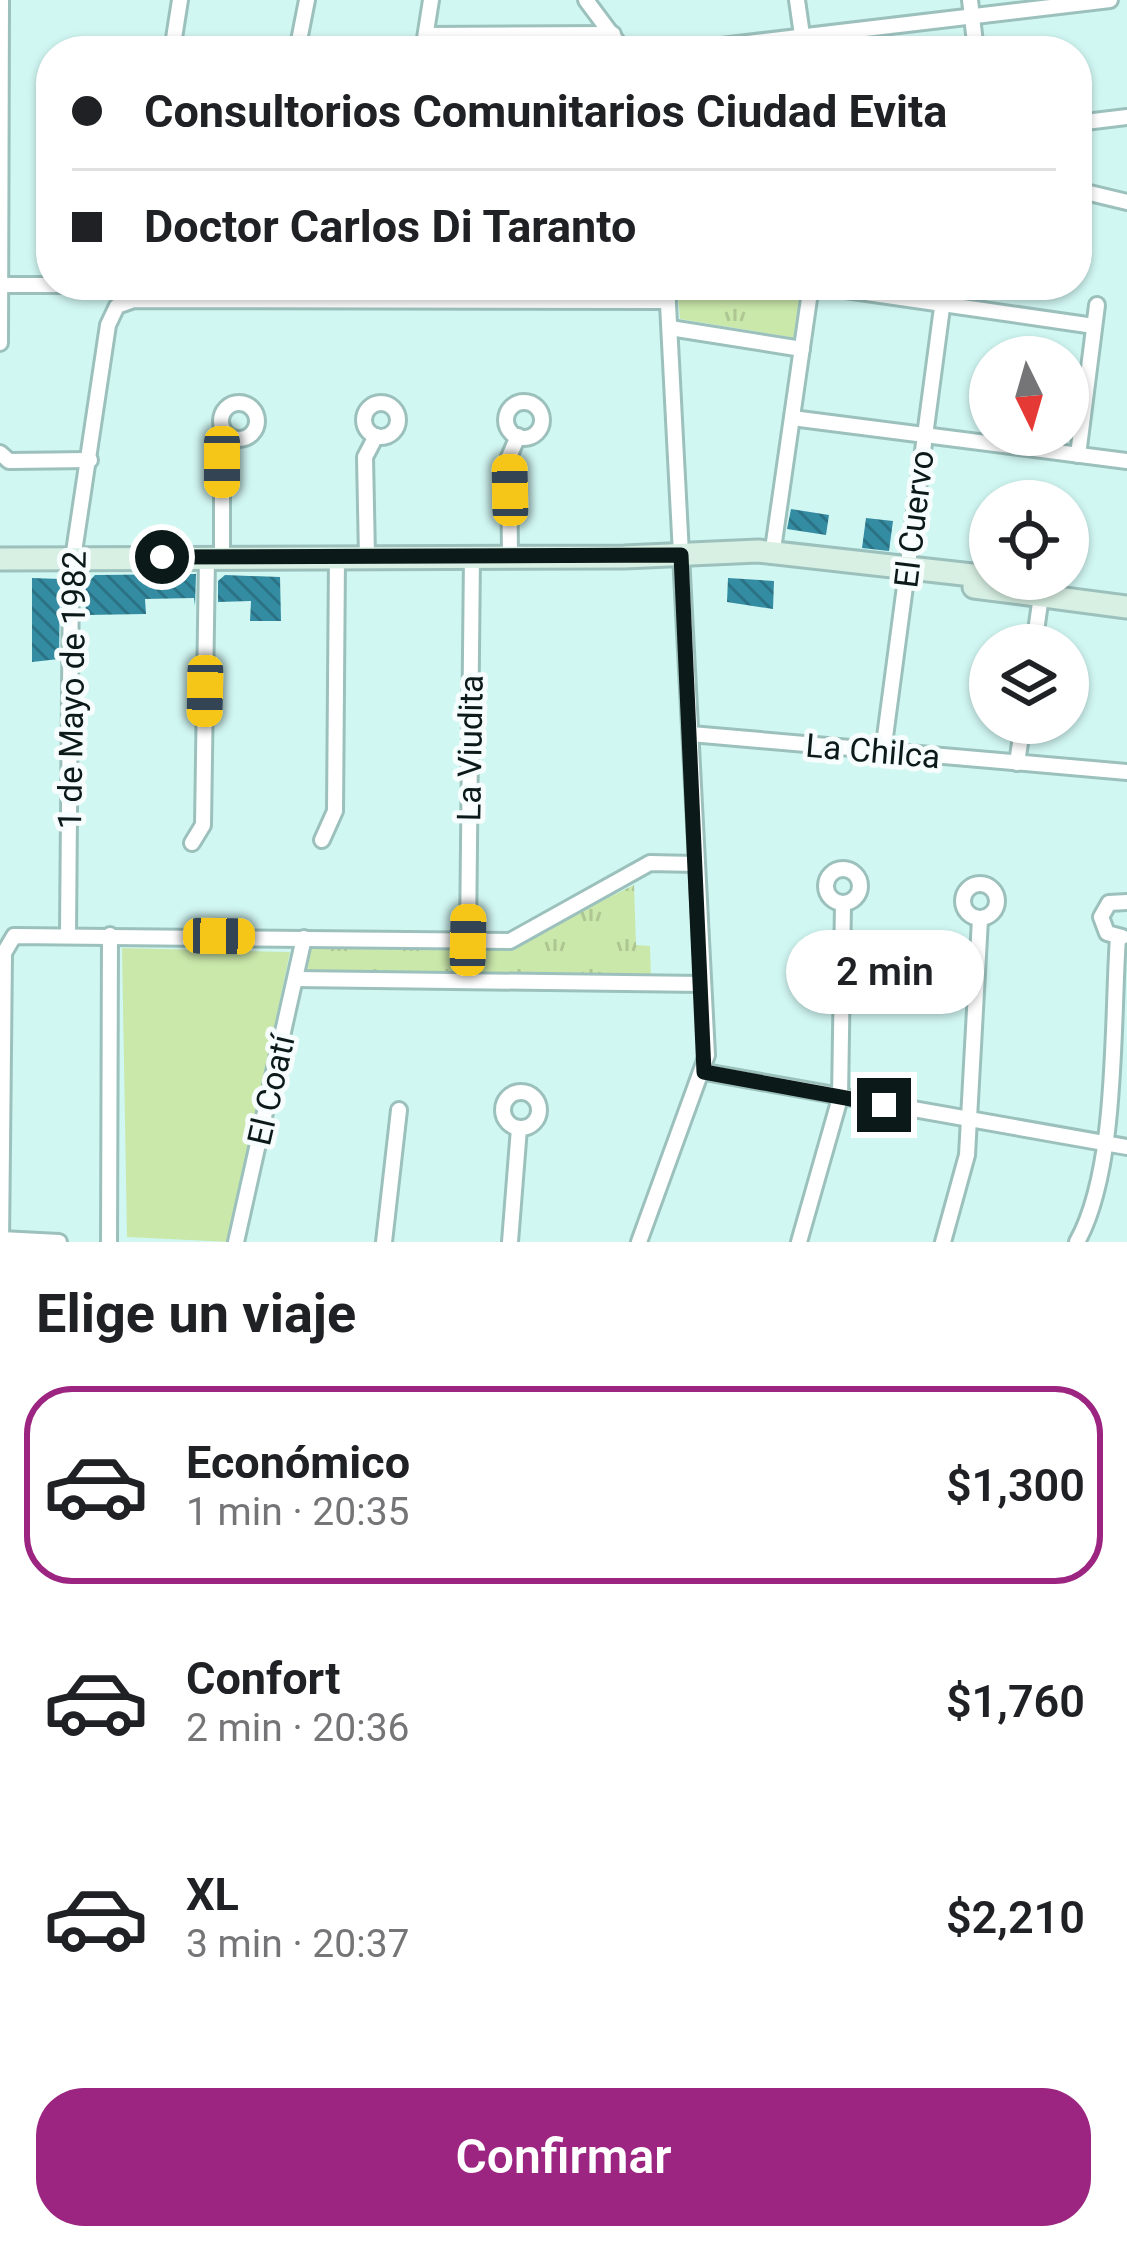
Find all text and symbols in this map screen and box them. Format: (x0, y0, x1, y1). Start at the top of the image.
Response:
text: Consultorios Comunitarios Ciudad Evita (144, 85, 947, 138)
text: Doctor Carlos Di Taranto (144, 200, 636, 253)
north arrow (969, 336, 1089, 456)
map controls (969, 336, 1089, 744)
car (204, 426, 240, 498)
street label: El Cuervo (886, 448, 942, 590)
car (491, 454, 529, 526)
button: locate (969, 480, 1089, 600)
route start (135, 530, 189, 584)
street label: 1 de Mayo de 1982 (50, 550, 94, 830)
button: layers (969, 624, 1089, 744)
car (186, 655, 224, 727)
street label: La Viudita (449, 674, 491, 822)
street label: La Chilca (804, 726, 942, 776)
car (449, 904, 487, 976)
car (183, 917, 255, 955)
callout: 2 min (785, 931, 983, 1015)
text: 2 min (836, 949, 934, 995)
street label: El Coatí (239, 1029, 303, 1149)
route end (857, 1078, 911, 1132)
text: Elige un viaje (36, 1282, 356, 1345)
icon: car (42, 1431, 150, 1539)
text: Económico (186, 1436, 410, 1489)
text: $1,300 (946, 1459, 1085, 1512)
text: 1 min · 20:35 (186, 1489, 409, 1535)
icon: car (42, 1647, 150, 1755)
text: Confort (186, 1652, 340, 1705)
text: $1,760 (946, 1675, 1085, 1728)
text: 2 min · 20:36 (186, 1705, 409, 1751)
icon: car (42, 1863, 150, 1971)
text: XL (186, 1868, 239, 1921)
text: $2,210 (946, 1891, 1085, 1944)
text: 3 min · 20:37 (186, 1921, 409, 1967)
button: Confirmar (36, 2088, 1091, 2226)

